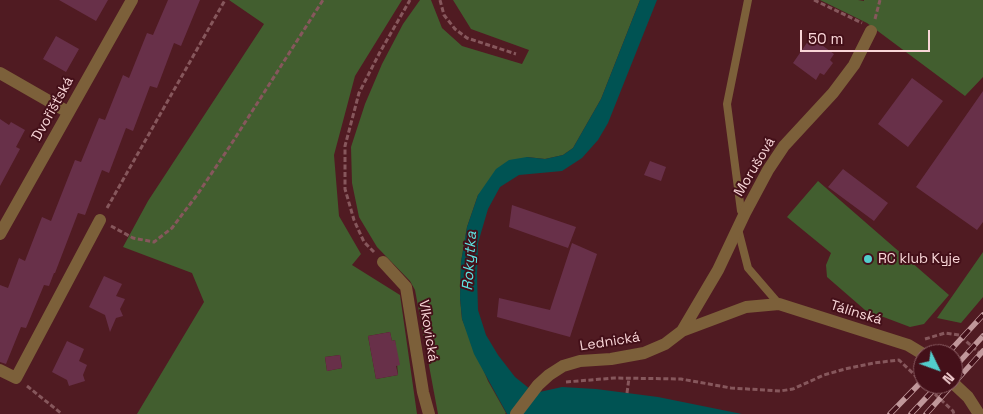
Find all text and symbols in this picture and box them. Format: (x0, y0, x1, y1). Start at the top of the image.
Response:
scale bar (803, 20, 933, 52)
text: 50 m (808, 29, 843, 48)
street label: Dvořišťská (29, 74, 77, 144)
street label: Morušová (731, 135, 779, 199)
water label: Rokytka (459, 231, 481, 291)
place label: RC klub Kyje (878, 251, 960, 267)
marker: RC klub Kyje (862, 253, 874, 265)
street label: Tálínská (828, 297, 884, 329)
street label: Vlkovická (415, 299, 441, 363)
street label: Lednická (579, 329, 641, 355)
north arrow (913, 344, 963, 394)
text: N (939, 369, 958, 388)

